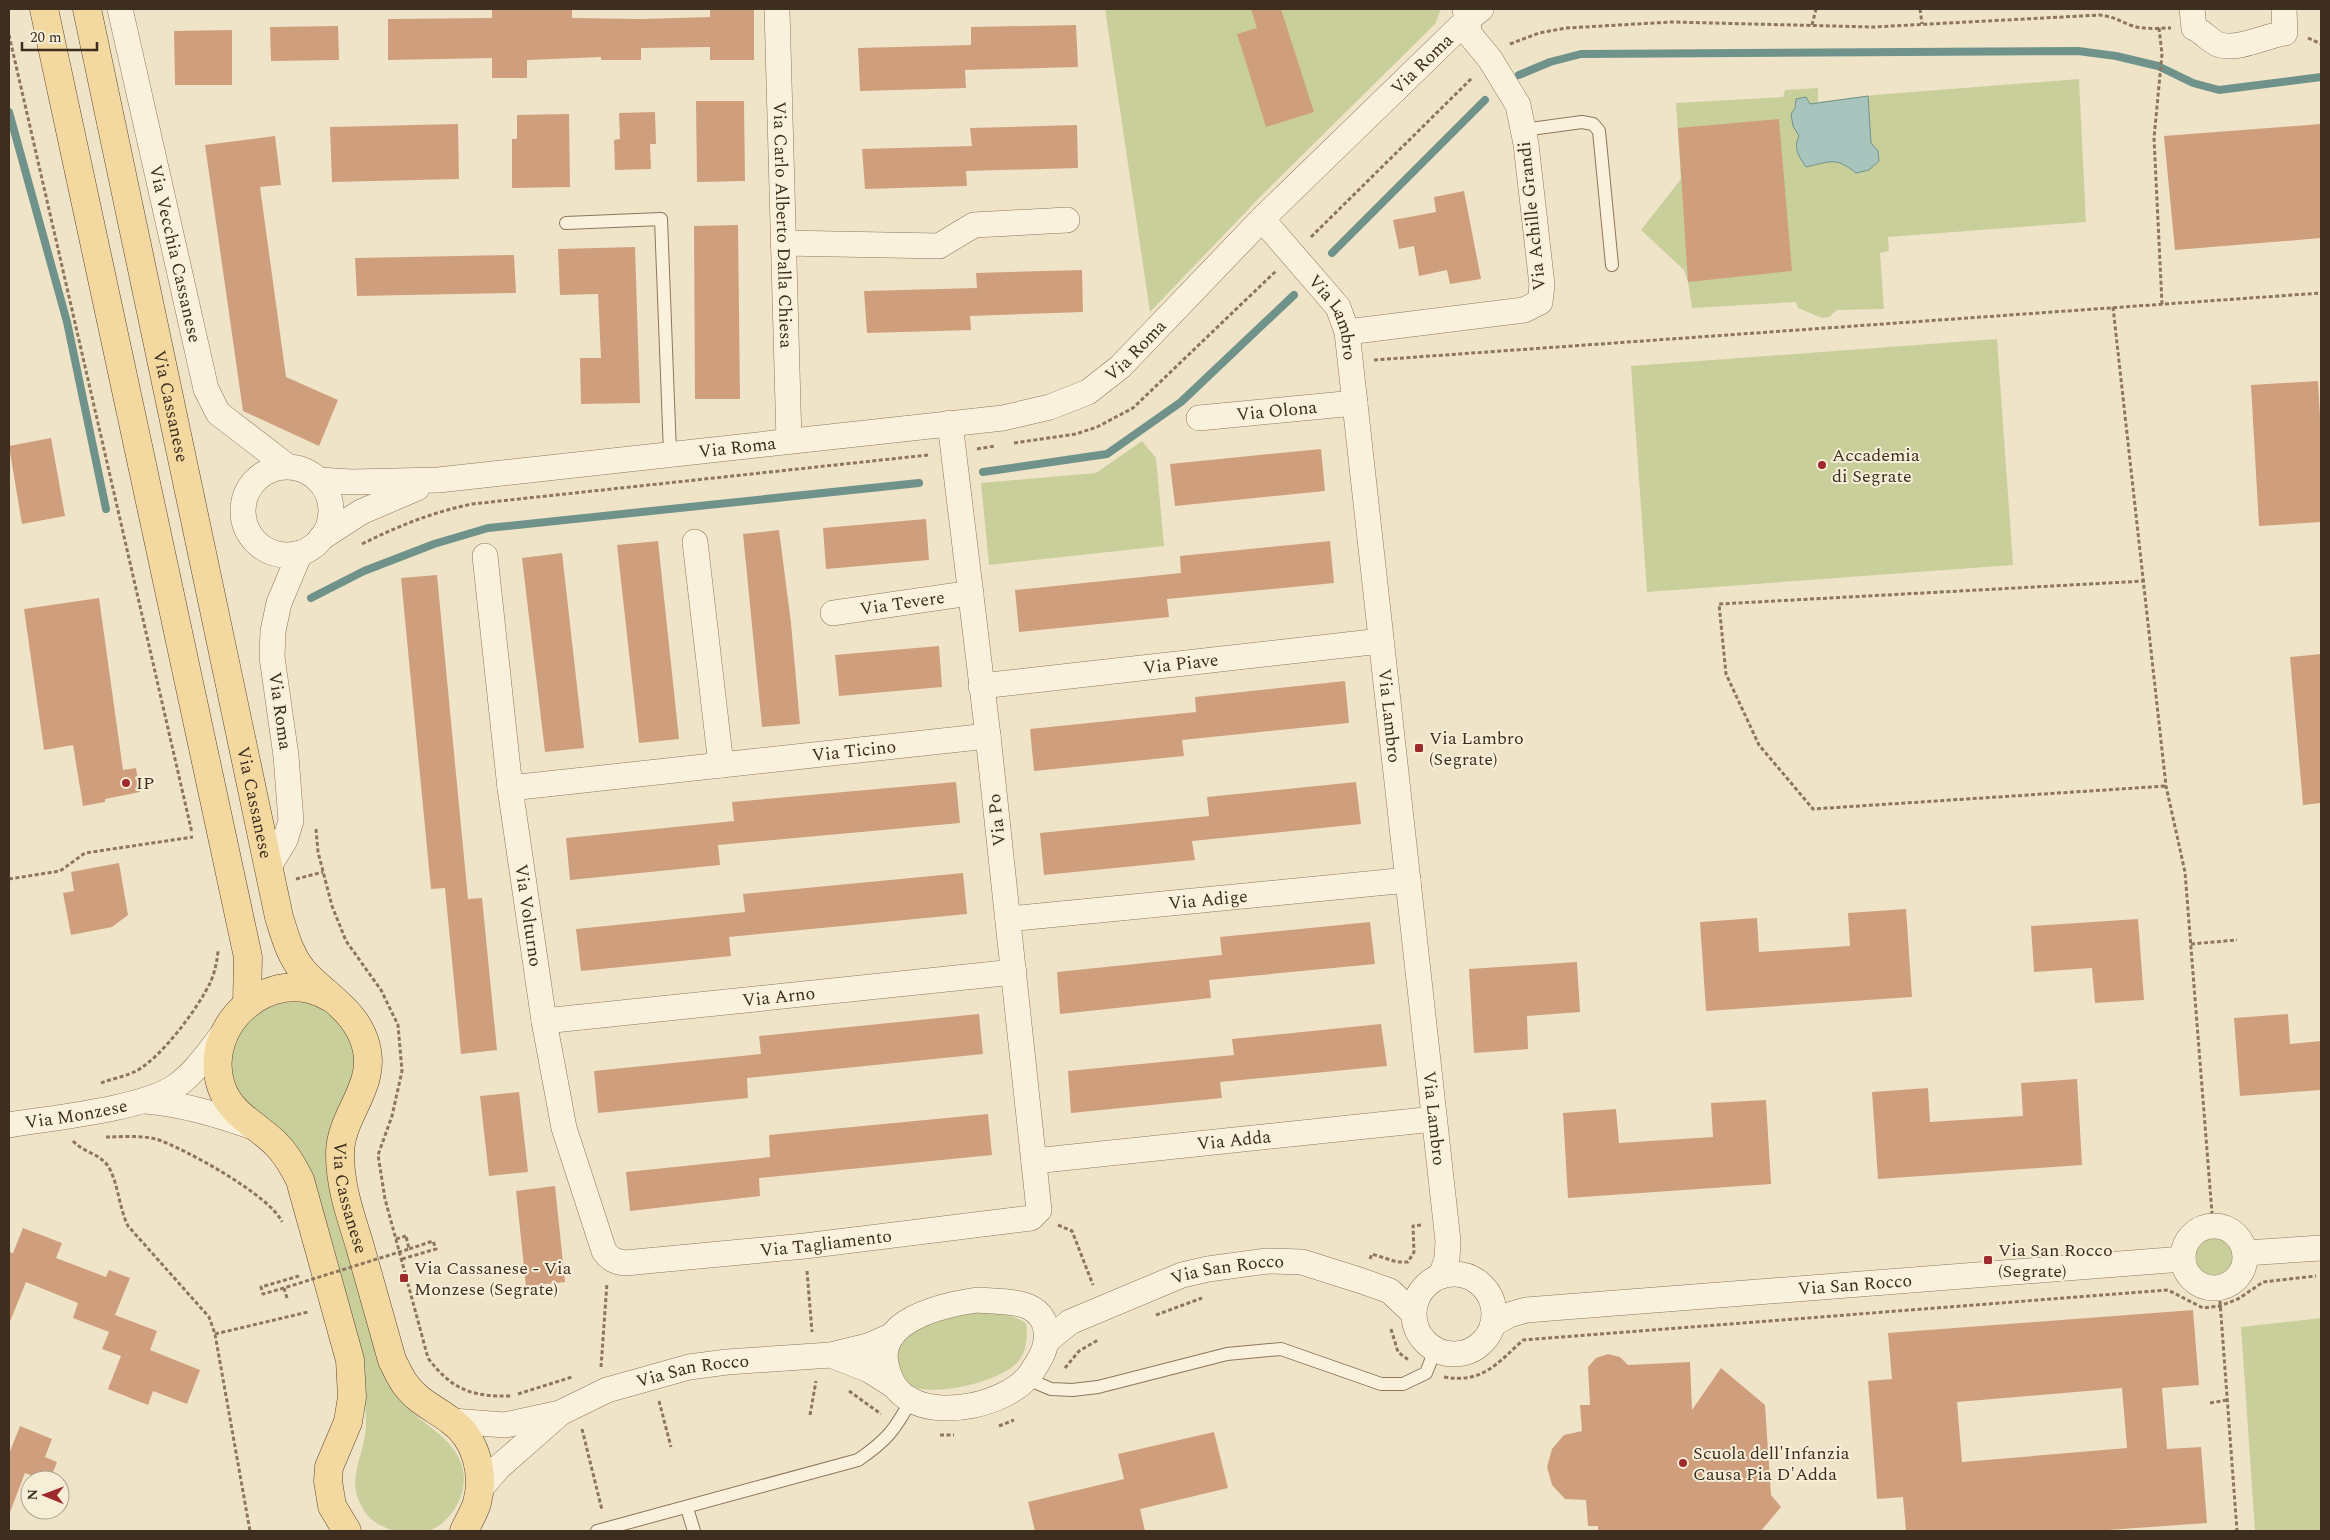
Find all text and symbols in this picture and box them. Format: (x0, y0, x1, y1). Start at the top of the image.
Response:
scale bar (22, 20, 98, 52)
text: 20 m (30, 26, 62, 49)
street label: Via Roma (1384, 27, 1459, 101)
street label: Via Carlo Alberto Dalla Chiesa (766, 101, 800, 349)
street label: Via Achille Grandi (1511, 140, 1553, 292)
street label: Via Vecchia Cassanese (142, 162, 209, 345)
street label: Via Lambro (1302, 268, 1364, 362)
street label: Via Roma (1099, 313, 1173, 388)
street label: Via Cassanese (146, 348, 196, 465)
street label: Via Olona (1235, 393, 1318, 428)
street label: Via Roma (697, 429, 778, 465)
place label: Accademia di Segrate (1832, 442, 1920, 490)
marker: Accademia di Segrate (1816, 459, 1828, 471)
street label: Via Tevere (858, 583, 947, 622)
street label: Via Piave (1142, 646, 1220, 681)
street label: Via Lambro (1371, 667, 1408, 764)
street label: Via Roma (261, 670, 299, 752)
place label: Via Lambro (Segrate) (1429, 725, 1524, 773)
street label: Via Ticino (810, 733, 897, 769)
marker: Via Lambro (Segrate) (1413, 742, 1425, 754)
street label: Via Cassanese (230, 744, 280, 861)
place label: IP (136, 770, 155, 797)
marker: IP (120, 777, 132, 789)
street label: Via Po (981, 792, 1013, 848)
street label: Via Volturno (508, 862, 549, 969)
street label: Via Adige (1167, 882, 1249, 917)
street label: Via Arno (741, 979, 817, 1014)
street label: Via Lambro (1416, 1070, 1453, 1167)
street label: Via Monzese (23, 1092, 130, 1136)
street label: Via Adda (1196, 1123, 1272, 1157)
street label: Via Cassanese (326, 1141, 375, 1257)
street label: Via Tagliamento (759, 1222, 893, 1264)
place label: Via San Rocco (Segrate) (1998, 1237, 2113, 1285)
street label: Via San Rocco (1166, 1247, 1285, 1292)
marker: Via San Rocco (Segrate) (1982, 1254, 1994, 1266)
place label: Via Cassanese - Via Monzese (Segrate) (414, 1255, 572, 1303)
street label: Via San Rocco (1797, 1267, 1913, 1302)
marker: Via Cassanese - Via Monzese (Segrate) (398, 1272, 410, 1284)
street label: Via San Rocco (633, 1347, 750, 1395)
place label: Scuola dell'Infanzia Causa Pia D'Adda (1693, 1440, 1850, 1488)
marker: Scuola dell'Infanzia Causa Pia D'Adda (1677, 1457, 1689, 1469)
north arrow (20, 1470, 70, 1520)
text: N (22, 1489, 43, 1501)

